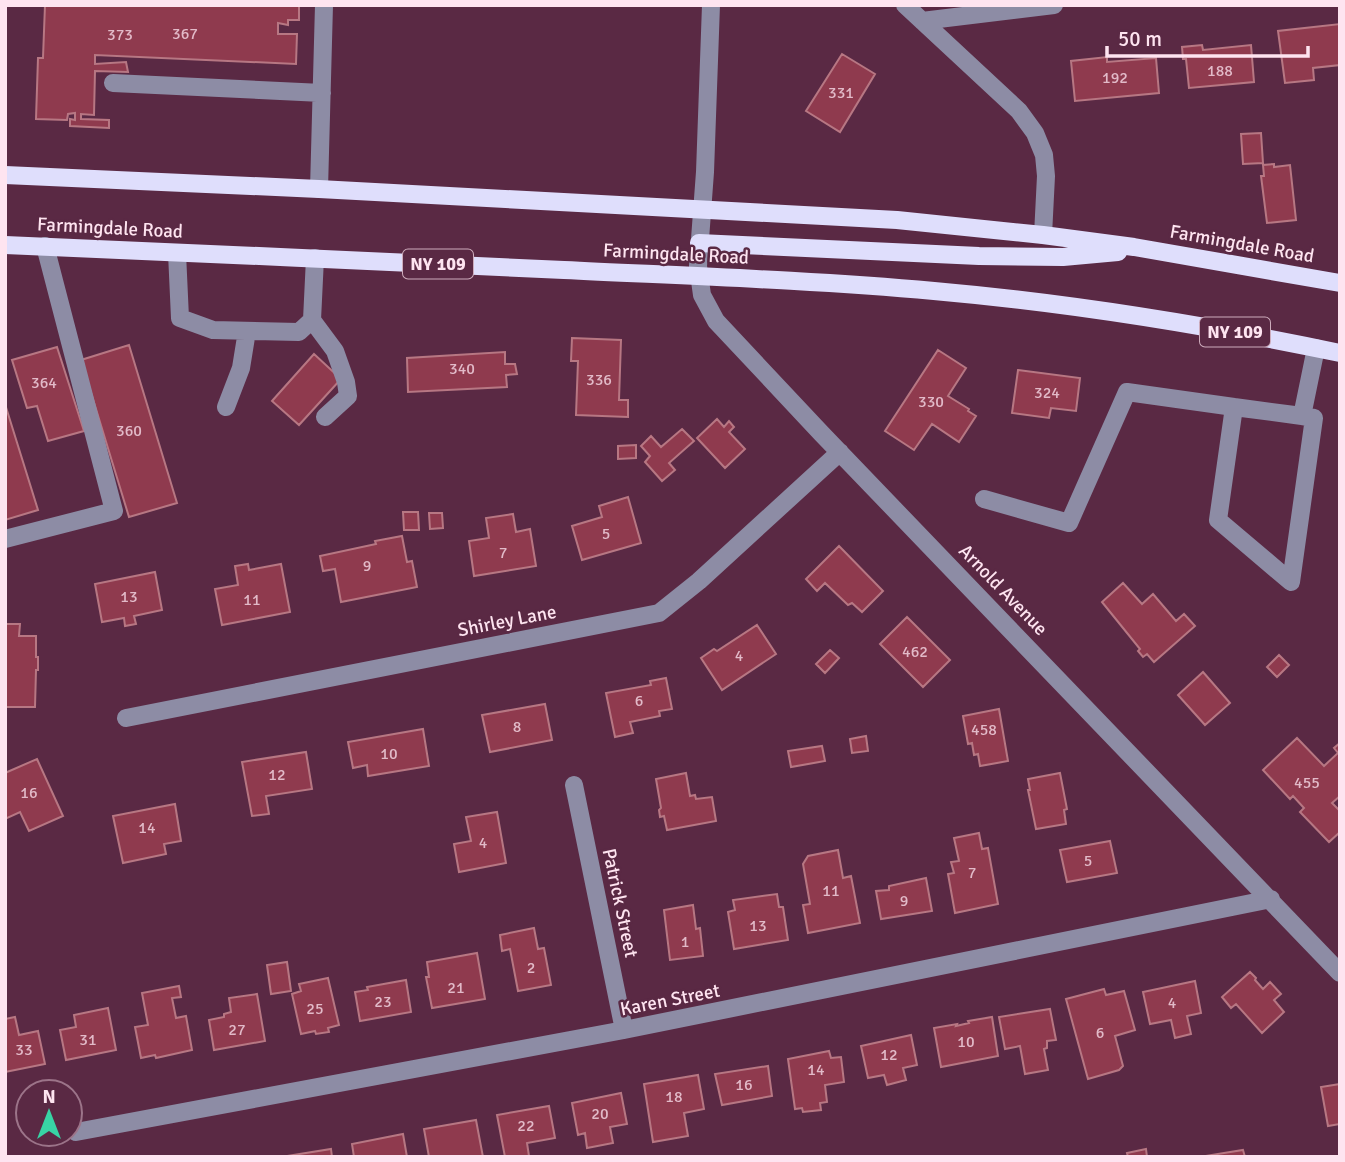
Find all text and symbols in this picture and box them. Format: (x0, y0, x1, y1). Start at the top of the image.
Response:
scale bar (1107, 14, 1308, 58)
house number: 367 (172, 24, 198, 44)
house number: 373 (107, 25, 133, 45)
text: 50 m (1118, 26, 1162, 52)
house number: 188 (1207, 61, 1233, 81)
house number: 192 (1102, 68, 1128, 88)
house number: 331 (828, 83, 854, 103)
street label: Farmingdale Road (36, 212, 184, 244)
street label: Farmingdale Road (1168, 220, 1316, 268)
street label: Farmingdale Road (602, 238, 750, 270)
road number: NY 109 (403, 250, 473, 278)
road number: NY 109 (1200, 318, 1270, 346)
house number: 340 (449, 359, 475, 379)
house number: 336 (586, 370, 612, 390)
house number: 364 (31, 373, 57, 393)
house number: 324 (1034, 383, 1060, 403)
house number: 330 (918, 392, 944, 412)
house number: 360 (116, 421, 142, 441)
house number: 5 (602, 524, 610, 544)
street label: Arnold Avenue (953, 539, 1053, 641)
house number: 7 (499, 543, 507, 563)
house number: 9 (363, 556, 371, 576)
house number: 13 (120, 587, 138, 607)
house number: 11 (243, 590, 261, 610)
street label: Shirley Lane (456, 600, 558, 642)
house number: 462 (902, 642, 928, 662)
house number: 4 (735, 646, 744, 666)
house number: 6 (635, 691, 643, 711)
house number: 8 (513, 717, 521, 737)
house number: 458 (971, 720, 997, 740)
house number: 10 (380, 744, 398, 764)
house number: 12 (268, 765, 286, 785)
house number: 455 (1294, 773, 1320, 793)
house number: 16 (20, 783, 38, 803)
house number: 14 (138, 818, 156, 838)
house number: 4 (479, 833, 488, 853)
street label: Patrick Street (597, 846, 643, 960)
house number: 5 (1084, 851, 1092, 871)
house number: 7 (968, 863, 976, 883)
house number: 11 (822, 881, 840, 901)
house number: 9 (900, 891, 908, 911)
house number: 13 (749, 916, 767, 936)
house number: 1 (681, 932, 689, 952)
house number: 2 (527, 958, 535, 978)
house number: 21 (447, 978, 465, 998)
street label: Karen Street (618, 979, 722, 1021)
house number: 23 (374, 992, 392, 1012)
house number: 4 (1168, 993, 1177, 1013)
house number: 25 (306, 999, 324, 1019)
house number: 27 (228, 1020, 246, 1040)
house number: 6 (1096, 1023, 1104, 1043)
house number: 31 (79, 1030, 97, 1050)
house number: 10 (957, 1032, 975, 1052)
house number: 33 (15, 1040, 33, 1060)
house number: 12 (880, 1045, 898, 1065)
house number: 14 (807, 1060, 825, 1080)
house number: 16 (735, 1075, 753, 1095)
north arrow (14, 1078, 84, 1148)
text: N (42, 1085, 56, 1109)
house number: 18 (665, 1087, 683, 1107)
house number: 20 (591, 1104, 609, 1124)
house number: 22 (517, 1116, 535, 1136)

